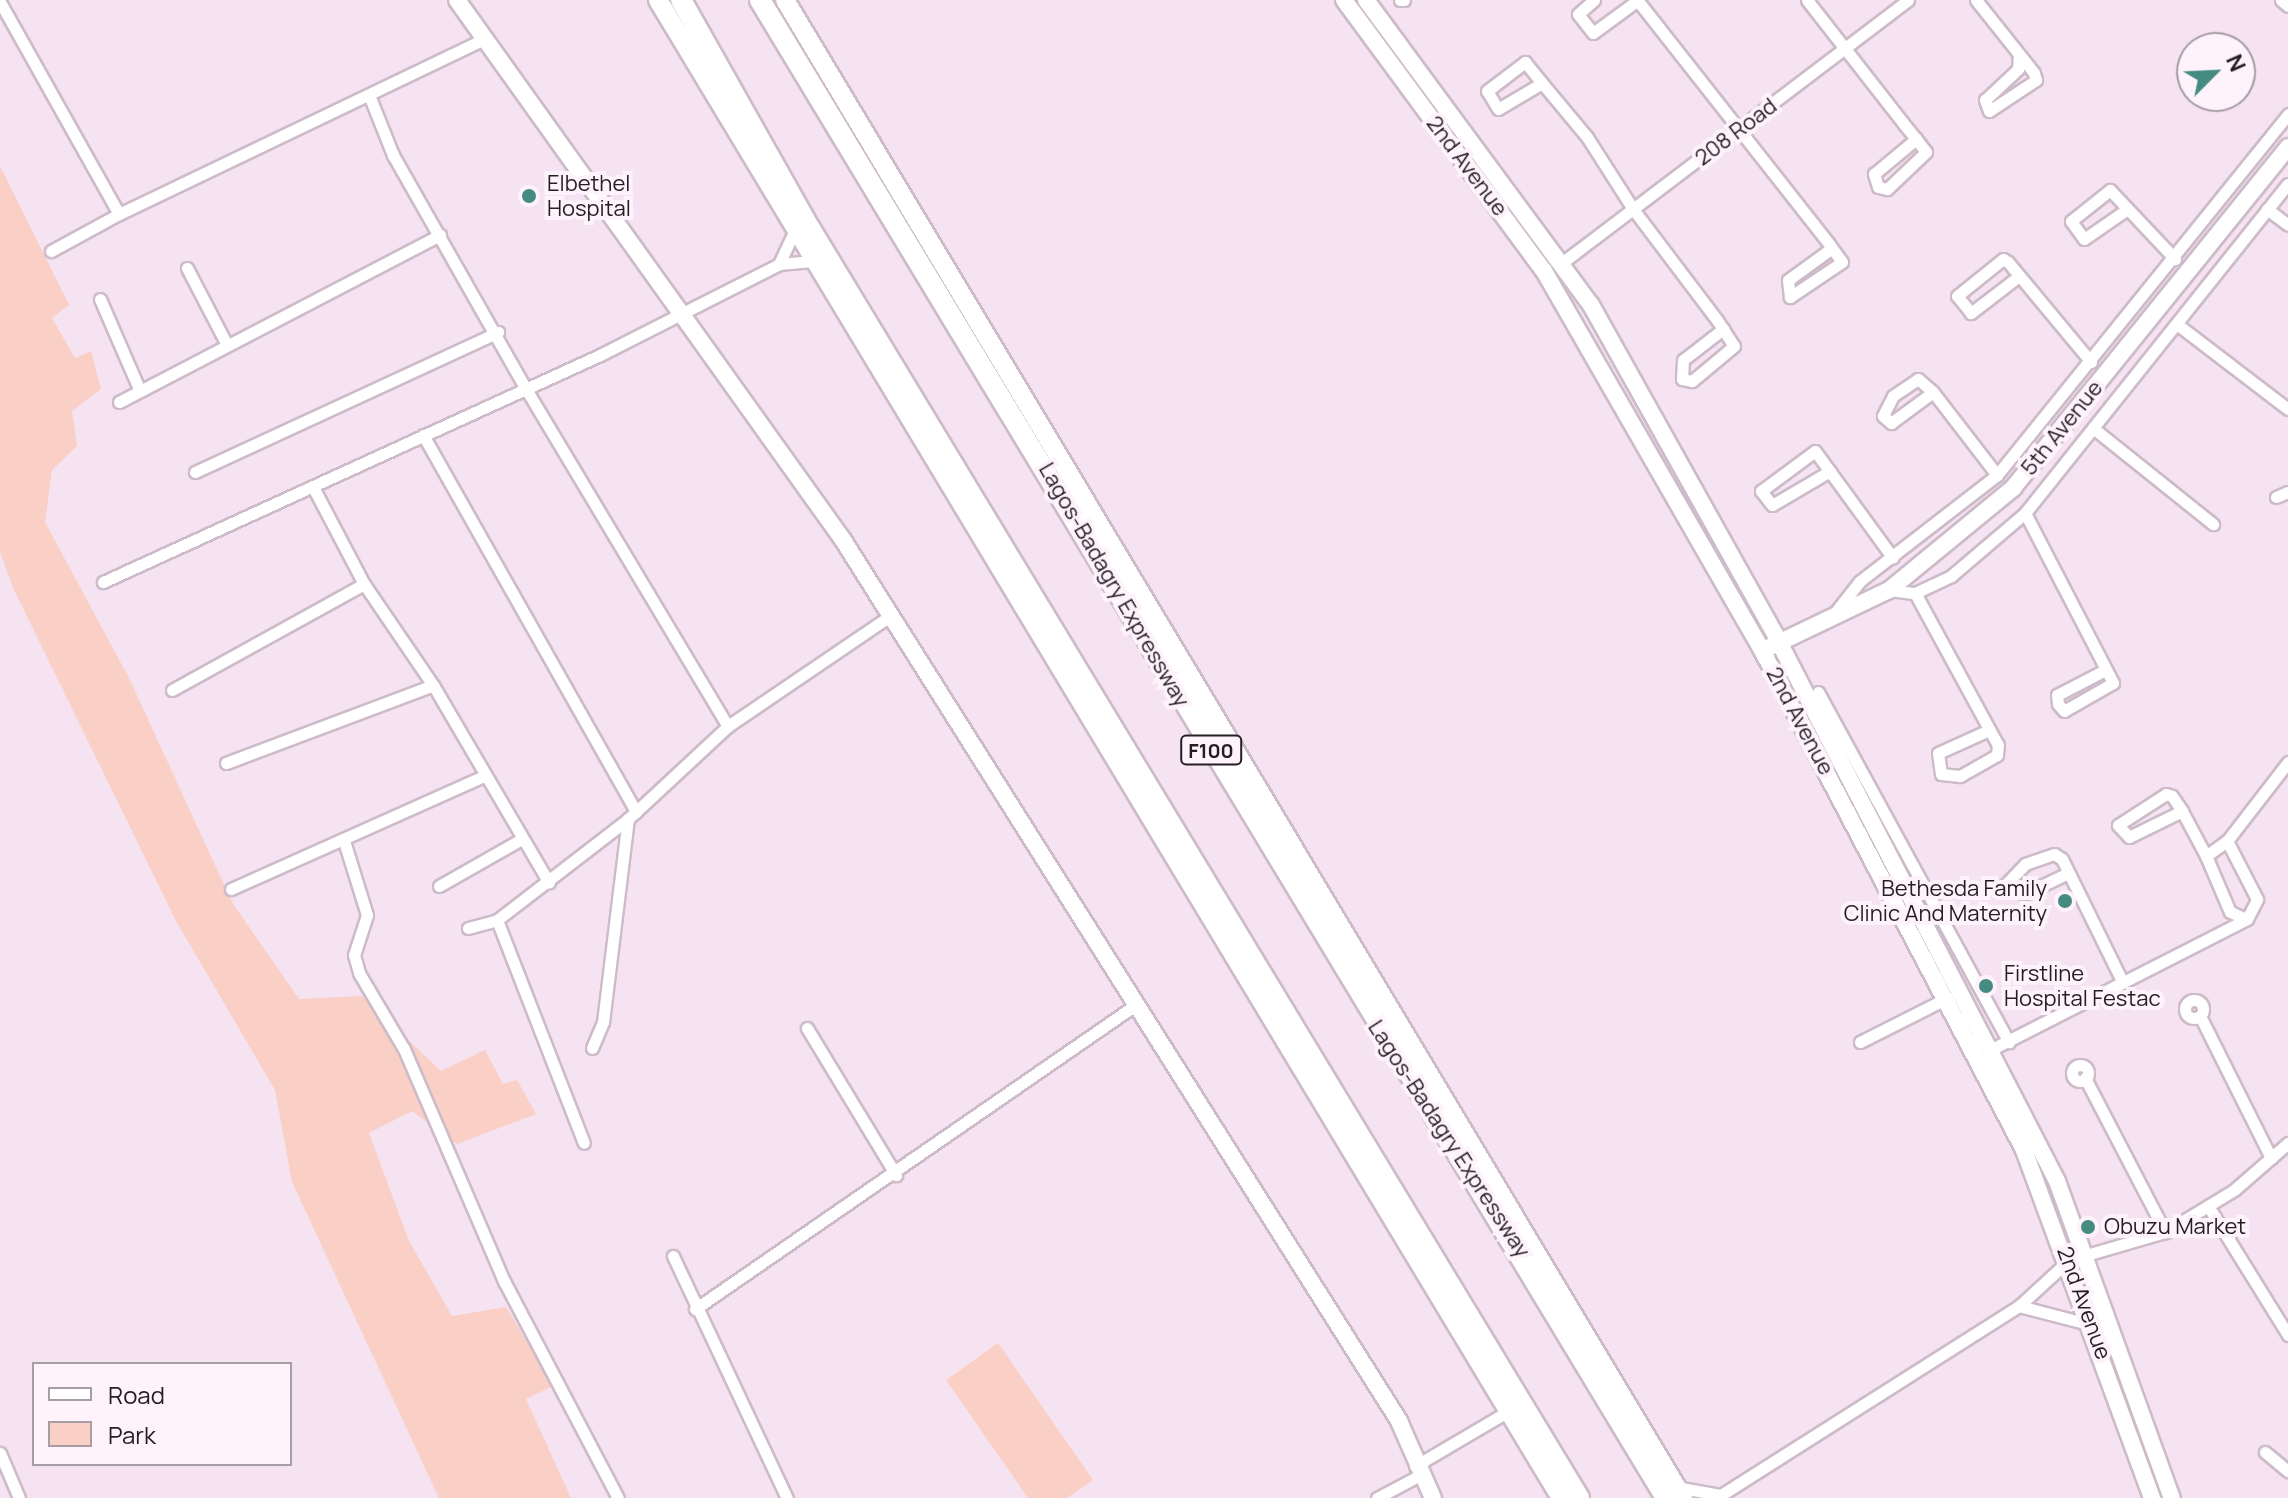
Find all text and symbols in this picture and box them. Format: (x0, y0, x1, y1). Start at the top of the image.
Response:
north arrow (2176, 32, 2256, 112)
text: N (2219, 50, 2253, 76)
street label: 208 Road (1690, 93, 1782, 171)
street label: 2nd Avenue (1421, 111, 1513, 221)
place label: Elbethel Hospital (547, 170, 631, 222)
marker: Elbethel Hospital (518, 185, 540, 207)
street label: 5th Avenue (2016, 375, 2108, 481)
street label: Lagos-Badagry Expressway (1033, 458, 1195, 712)
street label: 2nd Avenue (1761, 663, 1839, 779)
road number: F100 (1179, 734, 1243, 766)
place label: Bethesda Family Clinic And Maternity (1844, 875, 2047, 926)
marker: Bethesda Family Clinic And Maternity (2054, 890, 2076, 912)
place label: Firstline Hospital Festac (2004, 960, 2161, 1012)
marker: Firstline Hospital Festac (1975, 975, 1997, 997)
street label: Lagos-Badagry Expressway (1362, 1015, 1536, 1263)
place label: Obuzu Market (2104, 1214, 2246, 1240)
marker: Obuzu Market (2079, 1218, 2097, 1236)
street label: 2nd Avenue (2051, 1243, 2117, 1363)
legend (32, 1362, 292, 1466)
text: Road (108, 1378, 165, 1411)
text: Park (108, 1418, 156, 1451)

